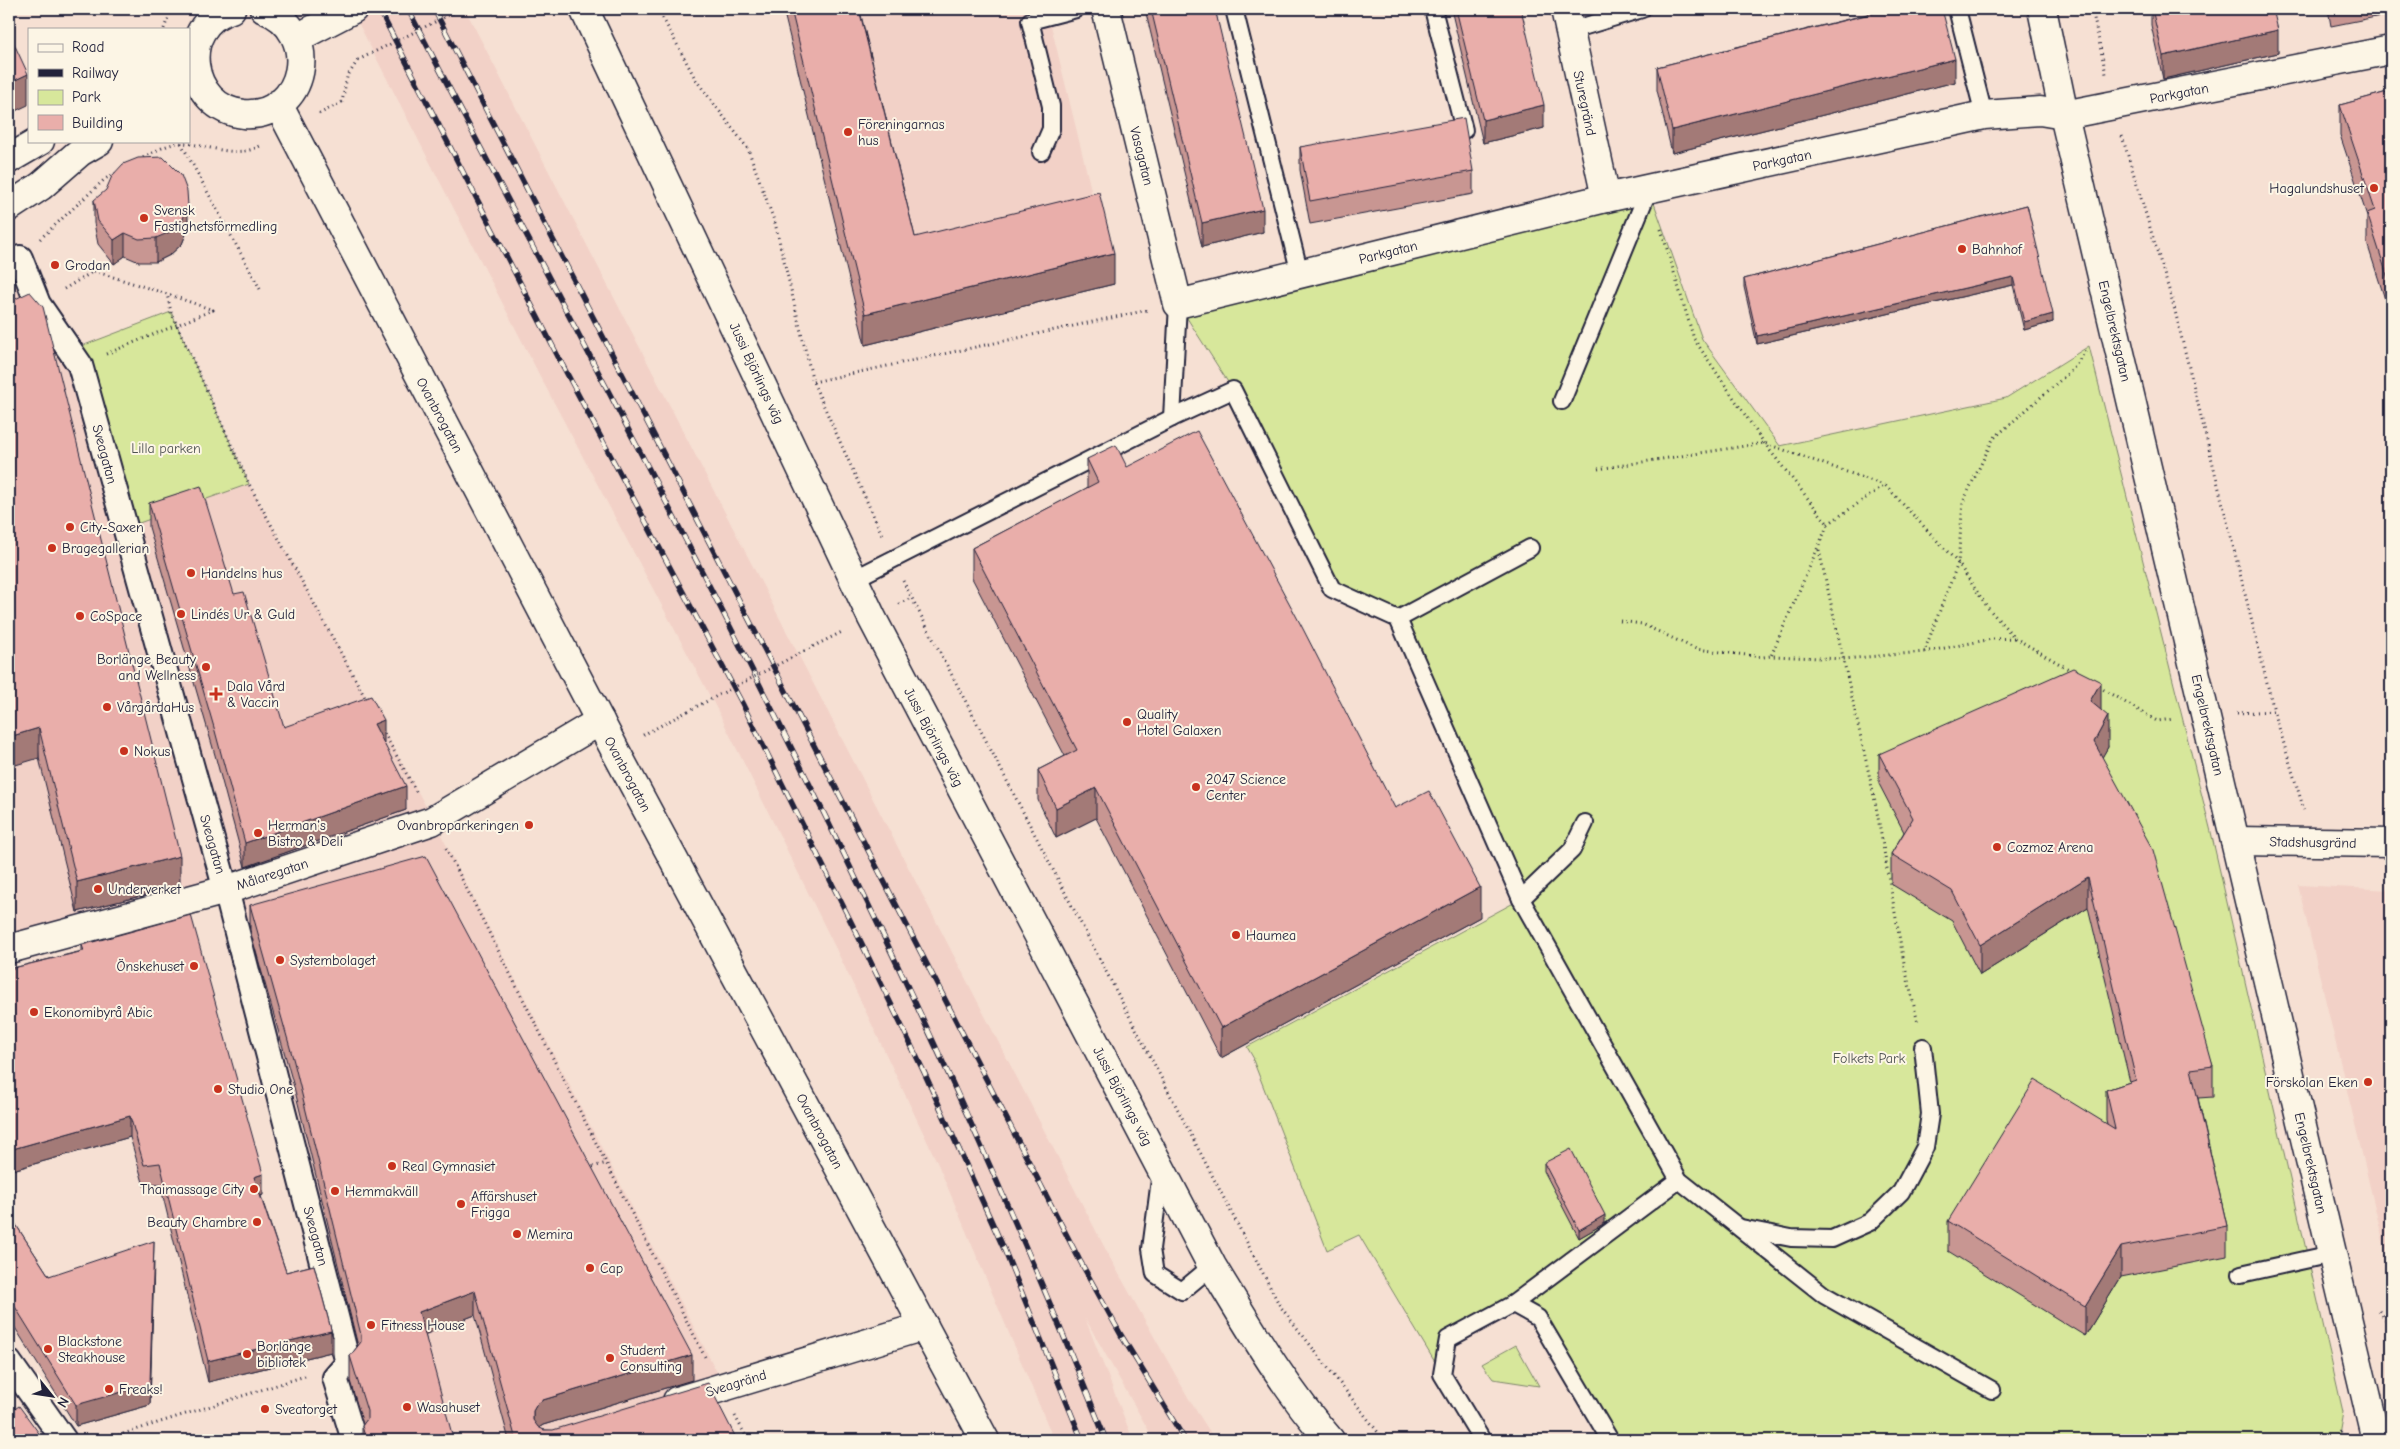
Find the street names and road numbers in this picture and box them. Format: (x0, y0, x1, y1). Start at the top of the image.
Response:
street label: Sturegränd (1569, 69, 1600, 137)
street label: Parkgatan (2148, 79, 2210, 108)
street label: Vasagatan (1126, 125, 1157, 187)
street label: Parkgatan (1751, 146, 1813, 175)
street label: Parkgatan (1357, 237, 1419, 268)
street label: Engelbrektsgatan (2095, 279, 2134, 383)
street label: Jussi Björlings väg (726, 320, 788, 427)
street label: Ovanbrogatan (413, 375, 467, 456)
street label: Sveagatan (88, 423, 121, 486)
street label: Engelbrektsgatan (2188, 673, 2227, 777)
street label: Jussi Björlings väg (900, 685, 967, 790)
street label: Ovanbrogatan (601, 734, 655, 815)
street label: Sveagatan (196, 813, 229, 876)
street label: Stadshusgränd (2269, 833, 2357, 852)
street label: Målaregatan (234, 855, 310, 894)
street label: Jussi Björlings väg (1089, 1044, 1156, 1149)
street label: Ovanbrogatan (793, 1091, 847, 1172)
street label: Engelbrektsgatan (2291, 1111, 2330, 1215)
street label: Sveagatan (299, 1205, 332, 1268)
street label: Sveagränd (704, 1366, 769, 1401)

